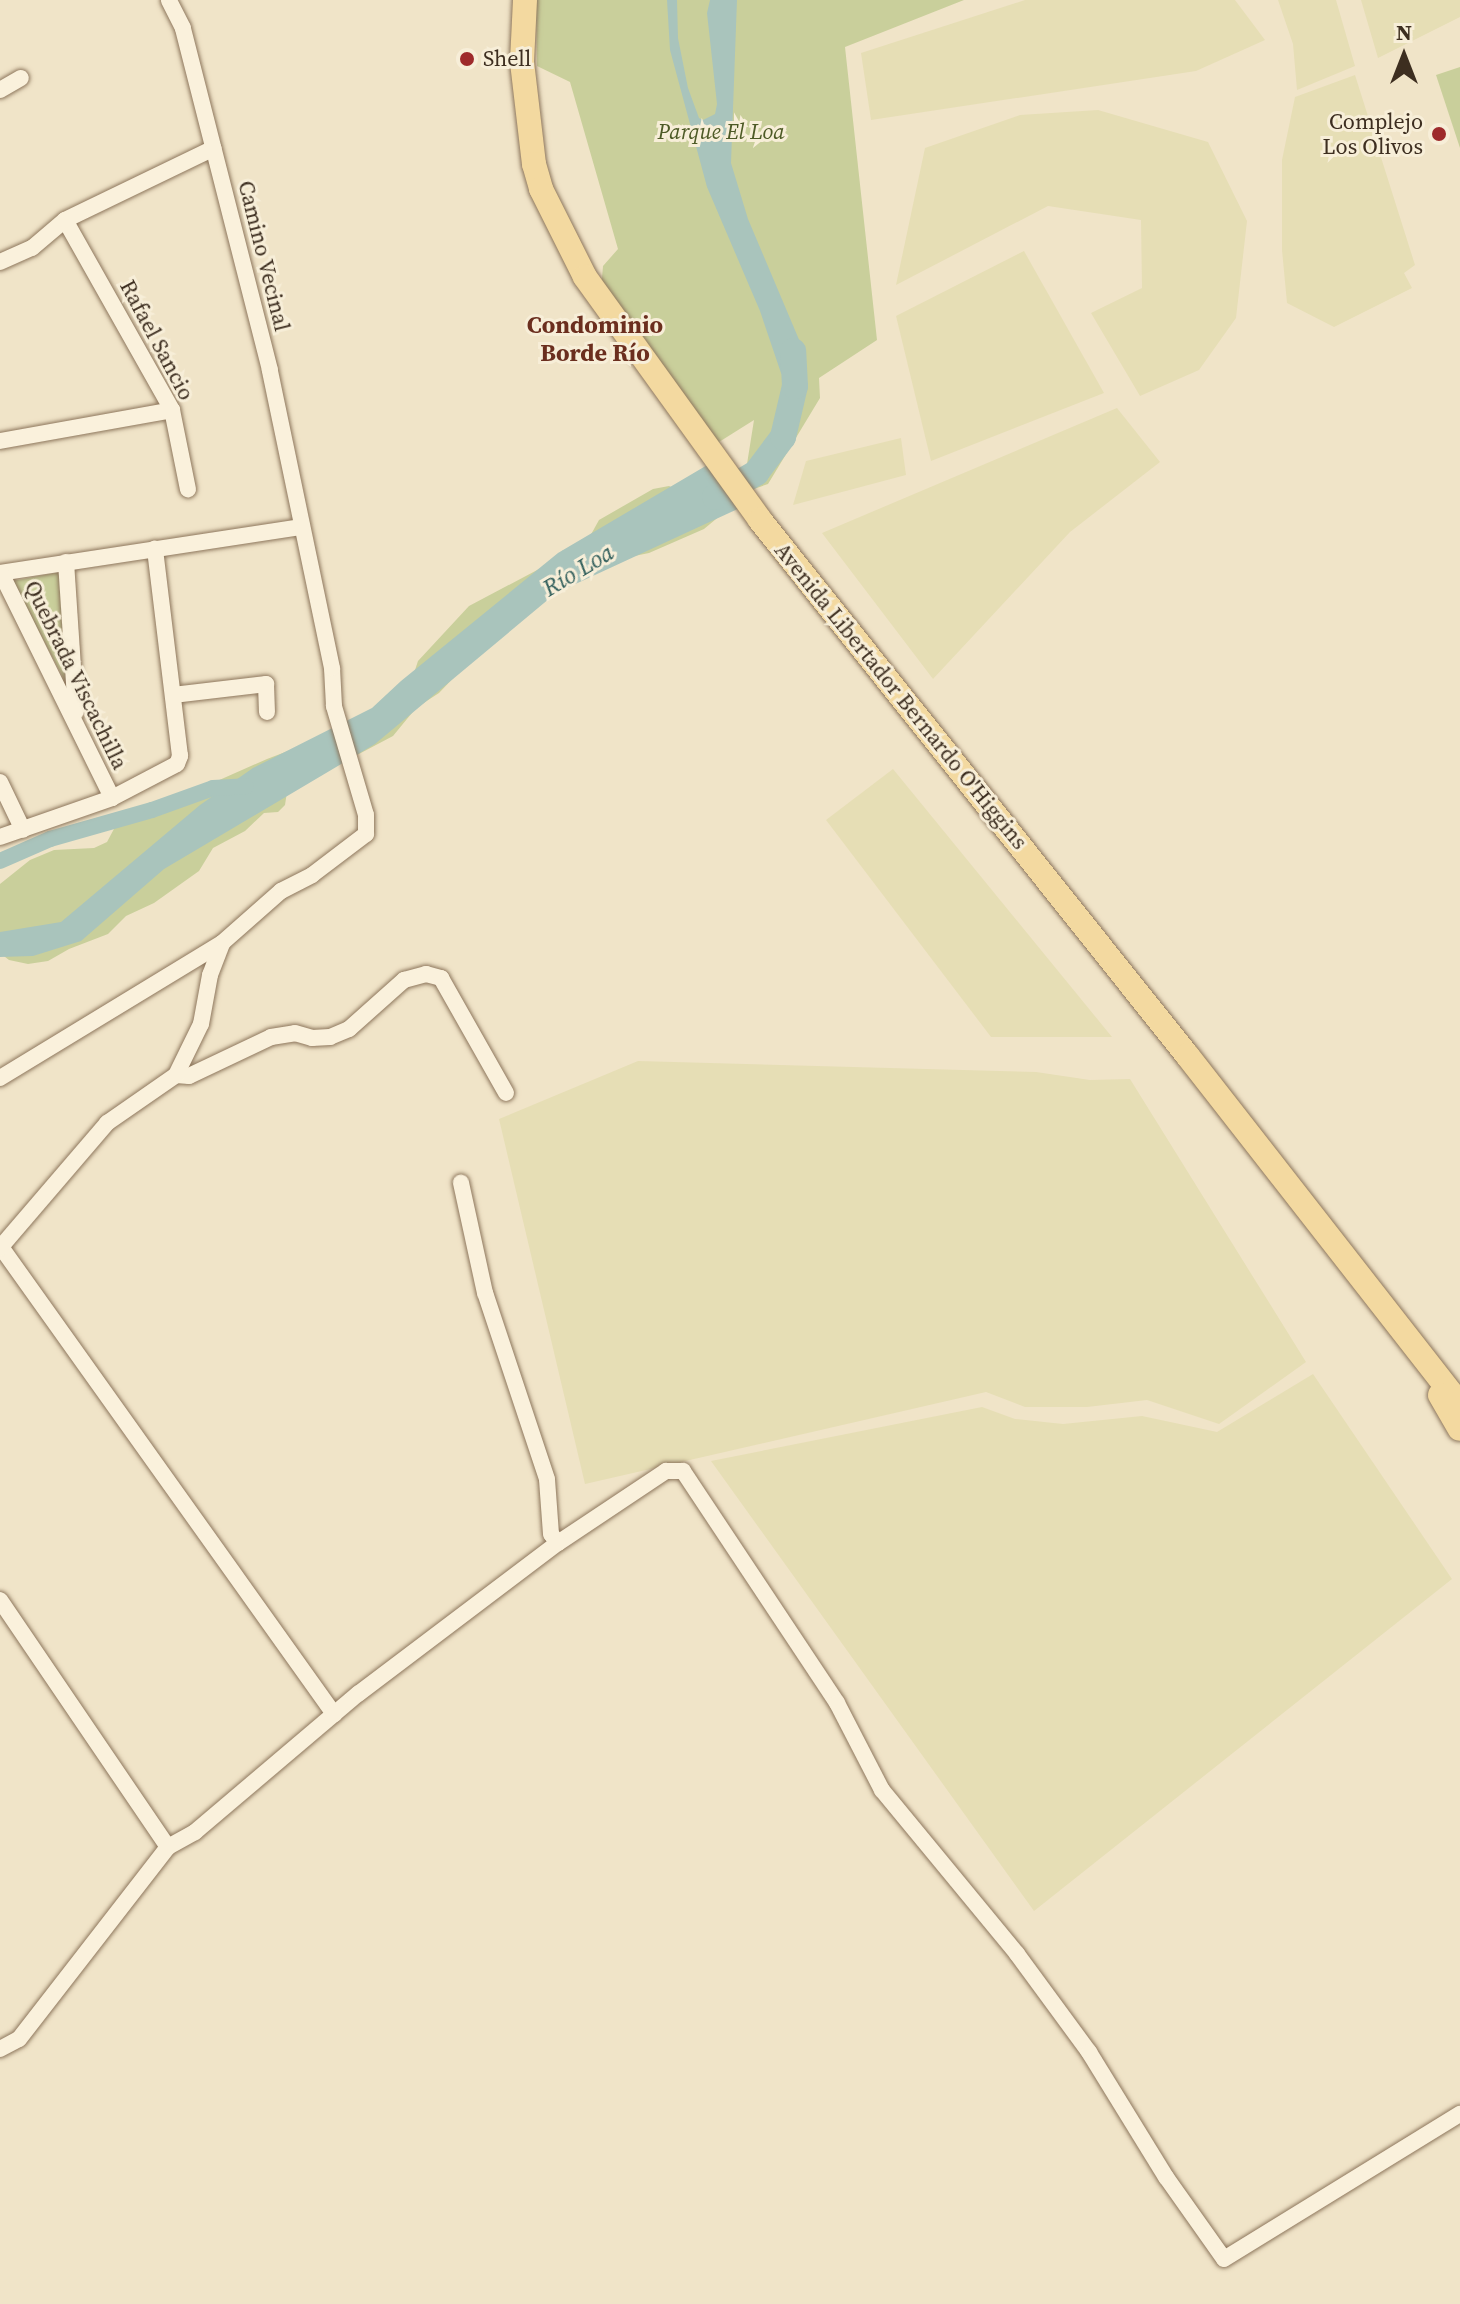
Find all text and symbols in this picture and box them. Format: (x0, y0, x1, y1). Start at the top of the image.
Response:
north arrow (1364, 16, 1444, 96)
text: N (1396, 17, 1412, 47)
place label: Shell (483, 46, 531, 72)
marker: Shell (458, 50, 476, 68)
place label: Complejo Los Olivos (1323, 108, 1423, 160)
park label: Parque El Loa (657, 119, 785, 145)
marker: Complejo Los Olivos (1430, 125, 1448, 143)
street label: Camino Vecinal (232, 178, 296, 334)
street label: Rafael Sancio (114, 275, 200, 405)
district label: Condominio Borde Río (527, 311, 663, 367)
street label: Avenida Libertador Bernardo O'Higgins (769, 537, 1033, 855)
water label: Río Loa (537, 538, 619, 602)
street label: Quebrada Viscachilla (19, 576, 133, 774)

